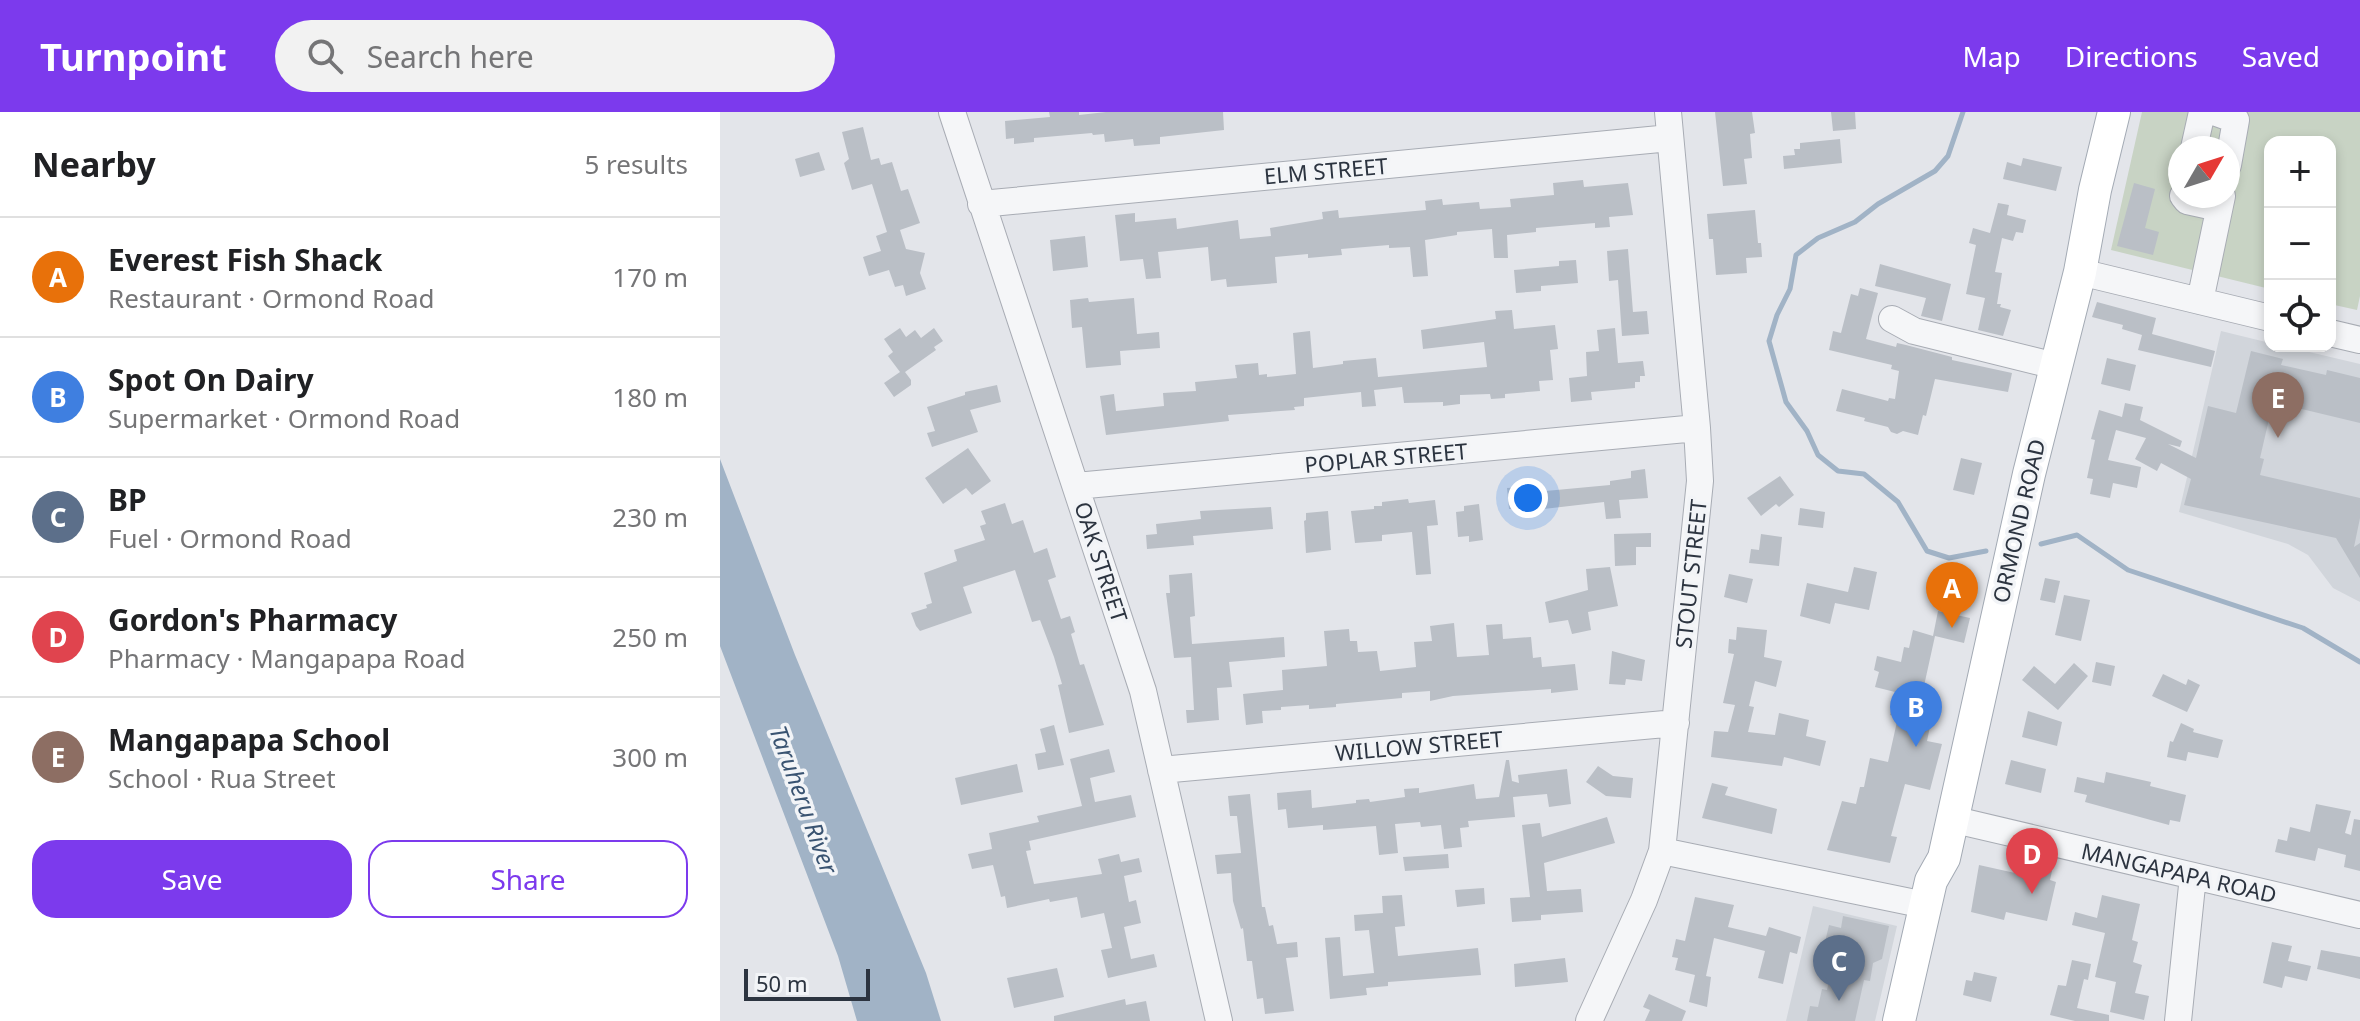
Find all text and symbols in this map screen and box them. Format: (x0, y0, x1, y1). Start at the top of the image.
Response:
search box (275, 20, 835, 92)
text: Turnpoint (40, 30, 227, 82)
icon: search (303, 34, 347, 78)
text: Search here (367, 36, 534, 77)
text: Map (1962, 37, 2021, 75)
text: Directions (2065, 37, 2198, 75)
text: Saved (2242, 37, 2320, 75)
north arrow (2168, 136, 2240, 208)
map controls (2264, 136, 2336, 352)
button: + (2264, 136, 2336, 208)
text: Nearby (32, 141, 156, 187)
text: 5 results (584, 146, 688, 182)
street label: ELM STREET (1263, 150, 1389, 190)
button: − (2264, 208, 2336, 280)
text: Everest Fish Shack (108, 239, 382, 280)
text: A (49, 259, 67, 295)
text: 170 m (612, 259, 688, 295)
text: Restaurant · Ormond Road (108, 280, 434, 316)
button: locate (2264, 280, 2336, 352)
text: Spot On Dairy (108, 359, 314, 400)
pin: E (2252, 372, 2304, 438)
text: B (49, 379, 67, 415)
text: 180 m (612, 379, 688, 415)
text: Supermarket · Ormond Road (108, 400, 460, 436)
street label: POPLAR STREET (1303, 435, 1469, 479)
street label: ORMOND ROAD (1985, 436, 2051, 606)
your location (1508, 478, 1548, 518)
text: BP (108, 479, 147, 520)
street label: OAK STREET (1068, 498, 1136, 626)
street label: STOUT STREET (1667, 498, 1713, 650)
text: C (50, 499, 66, 535)
text: 230 m (612, 499, 688, 535)
text: Fuel · Ormond Road (108, 520, 352, 556)
pin: A (1926, 562, 1978, 628)
text: Gordon's Pharmacy (108, 599, 397, 640)
text: D (48, 619, 68, 655)
text: 250 m (612, 619, 688, 655)
text: Pharmacy · Mangapapa Road (108, 640, 465, 676)
pin: B (1890, 681, 1942, 747)
text: Mangapapa School (108, 719, 390, 760)
water label: Taruheru River (762, 721, 847, 880)
street label: WILLOW STREET (1334, 723, 1504, 767)
text: E (51, 739, 65, 775)
text: 300 m (612, 739, 688, 775)
text: School · Rua Street (108, 760, 336, 796)
pin: D (2006, 828, 2058, 894)
street label: MANGAPAPA ROAD (2079, 835, 2280, 909)
button: Save (32, 840, 352, 918)
button: Share (368, 840, 688, 918)
pin: C (1813, 935, 1865, 1001)
scale bar (744, 965, 870, 1001)
text: 50 m (756, 968, 807, 998)

